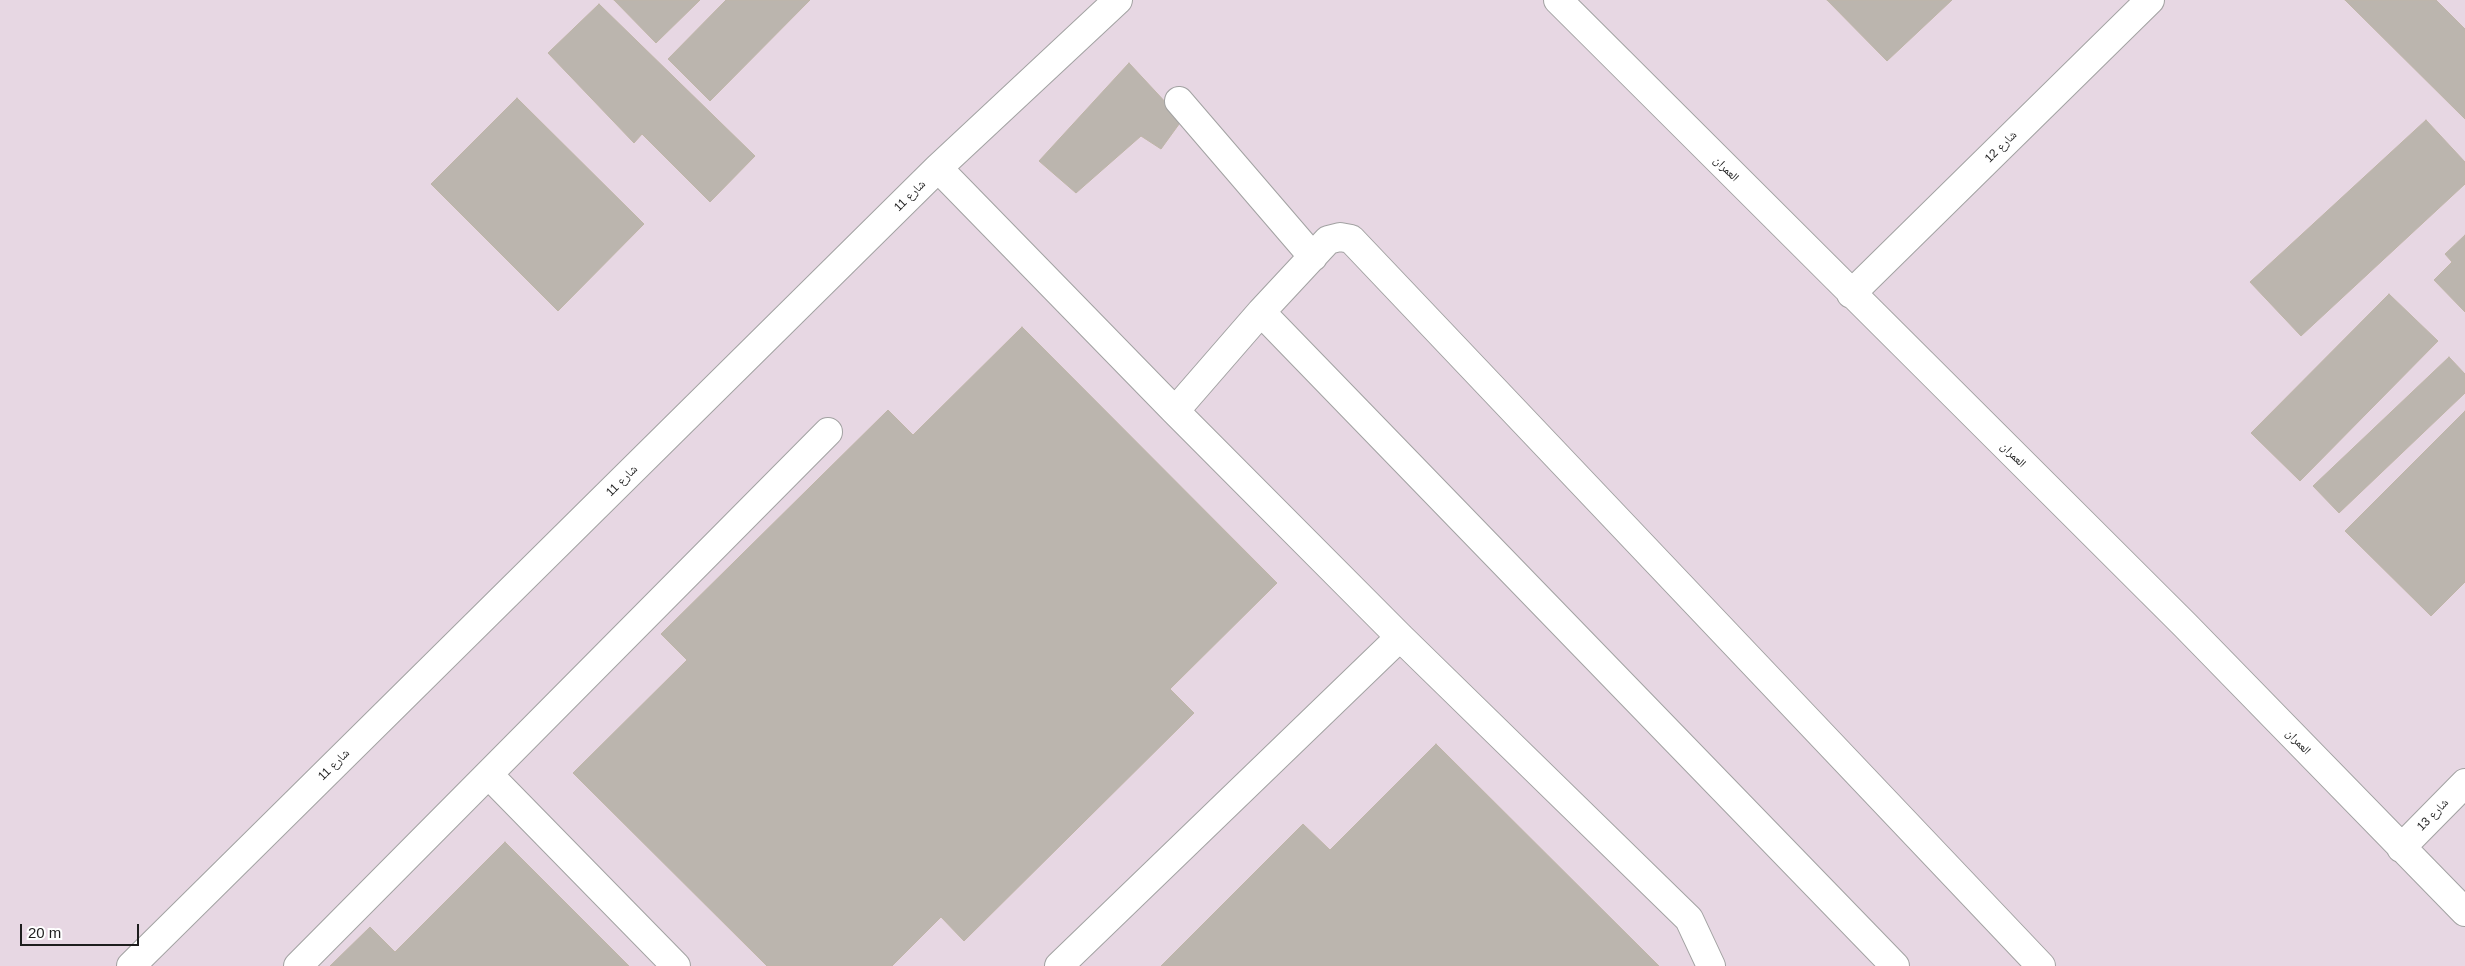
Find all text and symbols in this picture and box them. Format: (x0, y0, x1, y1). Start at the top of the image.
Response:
street label: شارع 12 (1982, 128, 2020, 166)
street label: العمران (1710, 153, 1742, 185)
street label: شارع 11 (891, 177, 929, 215)
street label: العمران (1997, 439, 2029, 471)
street label: شارع 11 (603, 462, 641, 500)
street label: العمران (2282, 726, 2314, 758)
street label: شارع 11 (315, 746, 353, 784)
street label: شارع 13 (2414, 796, 2452, 834)
scale bar (22, 914, 141, 946)
text: 20 m (28, 924, 61, 941)

